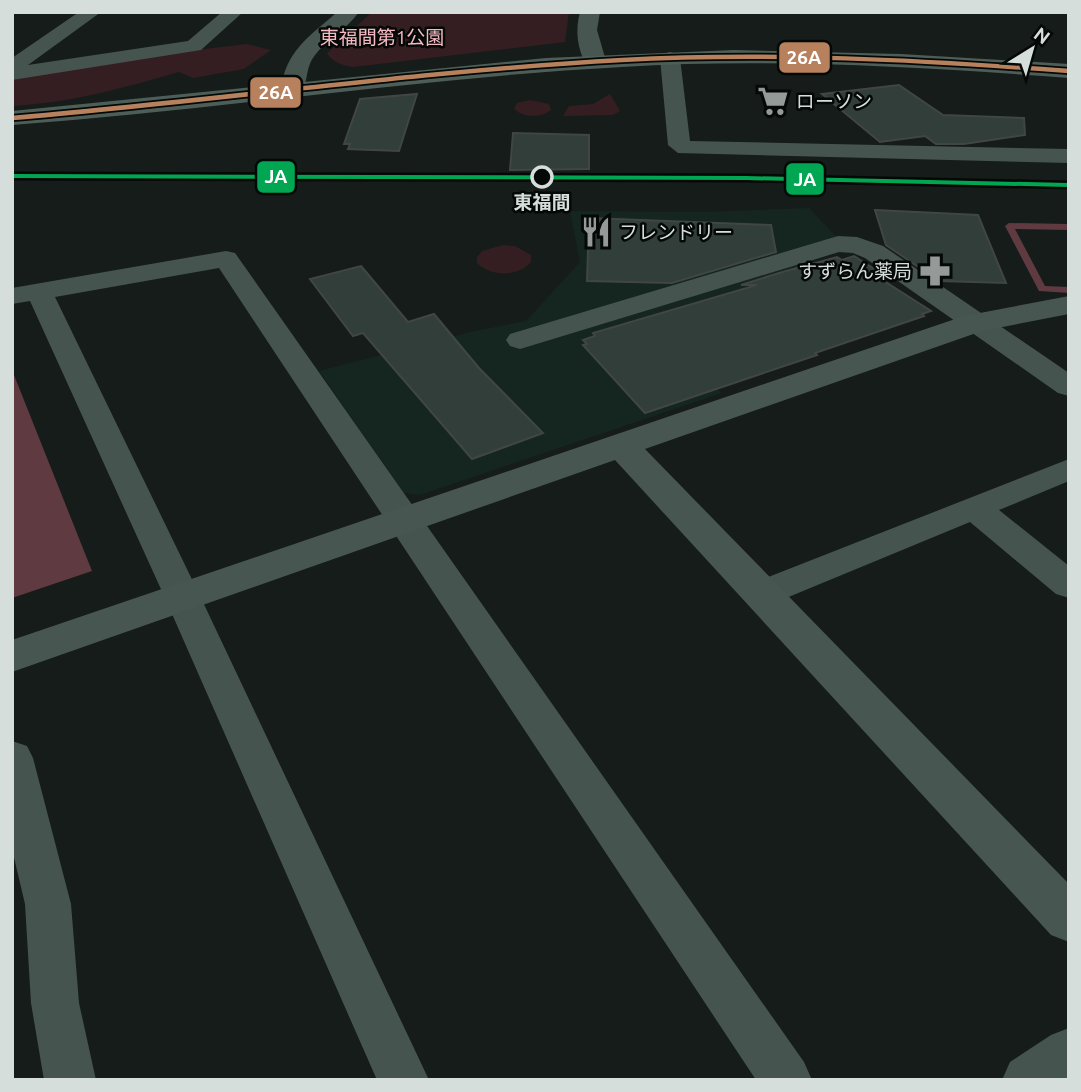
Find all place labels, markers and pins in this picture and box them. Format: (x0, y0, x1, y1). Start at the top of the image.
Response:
supermarket icon: ローソン (756, 84, 790, 118)
place label: ローソン (796, 90, 872, 112)
marker: 東福間 (531, 166, 553, 188)
place label: 東福間 (513, 191, 571, 213)
restaurant icon: フレンドリー (579, 215, 613, 249)
place label: フレンドリー (619, 221, 733, 243)
pharmacy icon: すずらん薬局 (918, 254, 952, 288)
place label: すずらん薬局 (798, 260, 912, 282)

